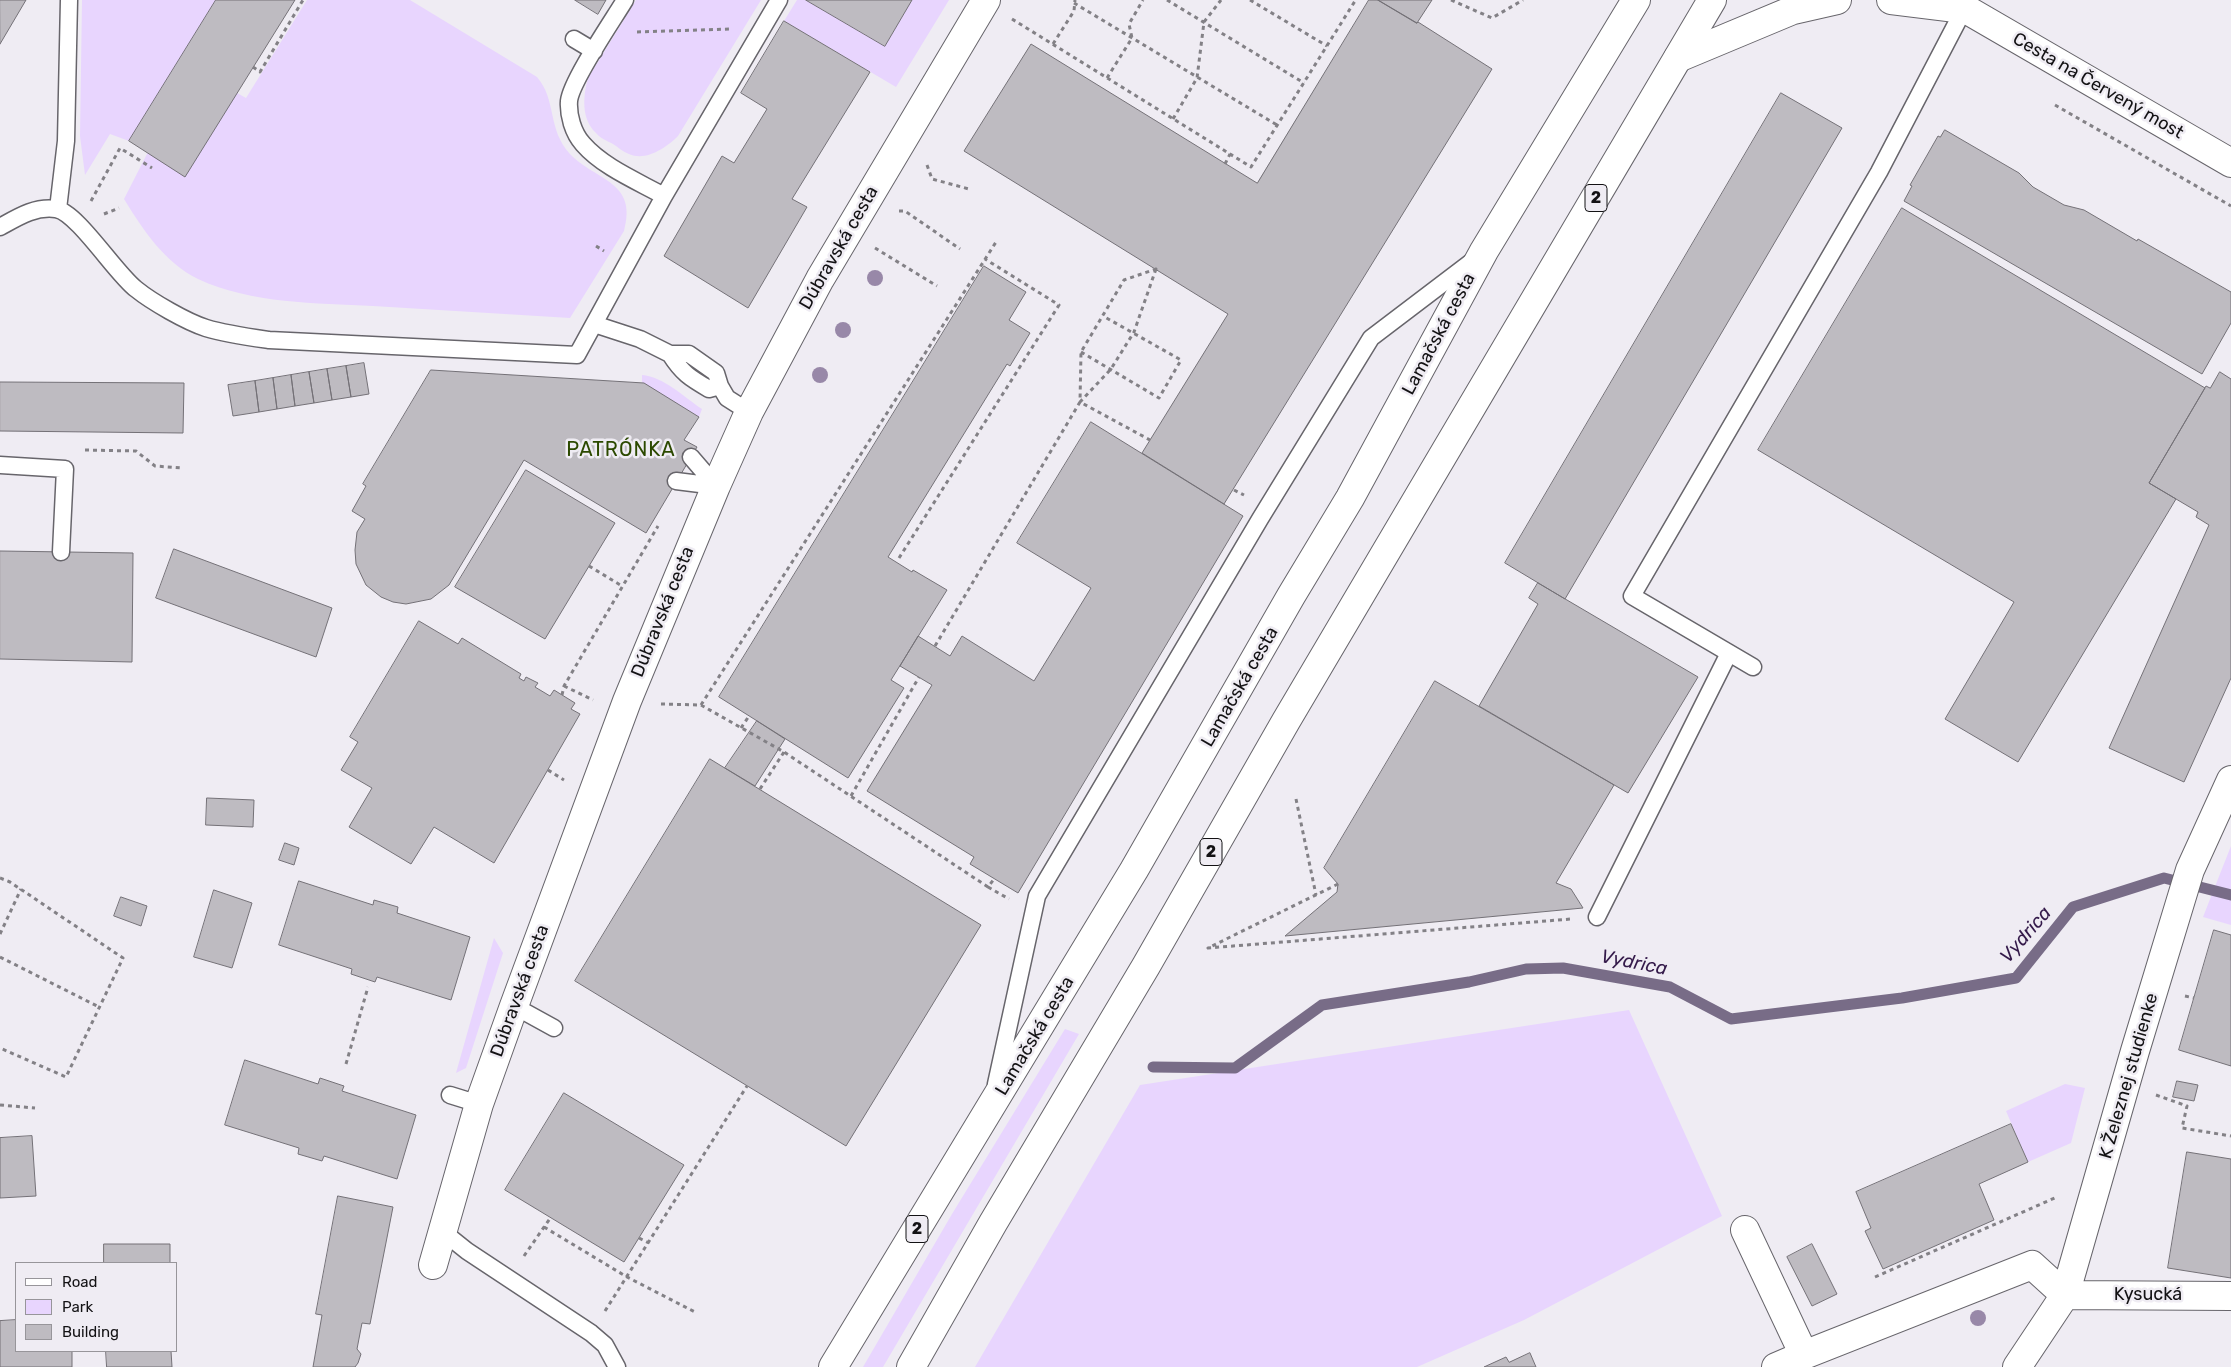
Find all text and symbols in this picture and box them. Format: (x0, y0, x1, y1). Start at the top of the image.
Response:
street label: Cesta na Červený most (2009, 28, 2187, 144)
street label: Dúbravská cesta (795, 182, 883, 314)
road number: 2 (1585, 184, 1607, 212)
street label: Lamačská cesta (1398, 269, 1480, 399)
district label: PATRÓNKA (565, 438, 677, 462)
street label: Dúbravská cesta (627, 544, 699, 680)
street label: Lamačská cesta (1197, 623, 1283, 751)
road number: 2 (1200, 839, 1222, 866)
water label: Vydrica (1995, 902, 2057, 968)
street label: Dúbravská cesta (486, 922, 554, 1060)
water label: Vydrica (1599, 945, 1669, 981)
street label: Lamačská cesta (991, 973, 1079, 1099)
street label: K Železnej studienke (2095, 991, 2163, 1161)
road number: 2 (906, 1216, 928, 1242)
legend (15, 1262, 178, 1352)
text: Road (62, 1273, 98, 1291)
street label: Kysucká (2114, 1284, 2182, 1306)
text: Park (62, 1298, 93, 1316)
text: Building (62, 1323, 119, 1341)

